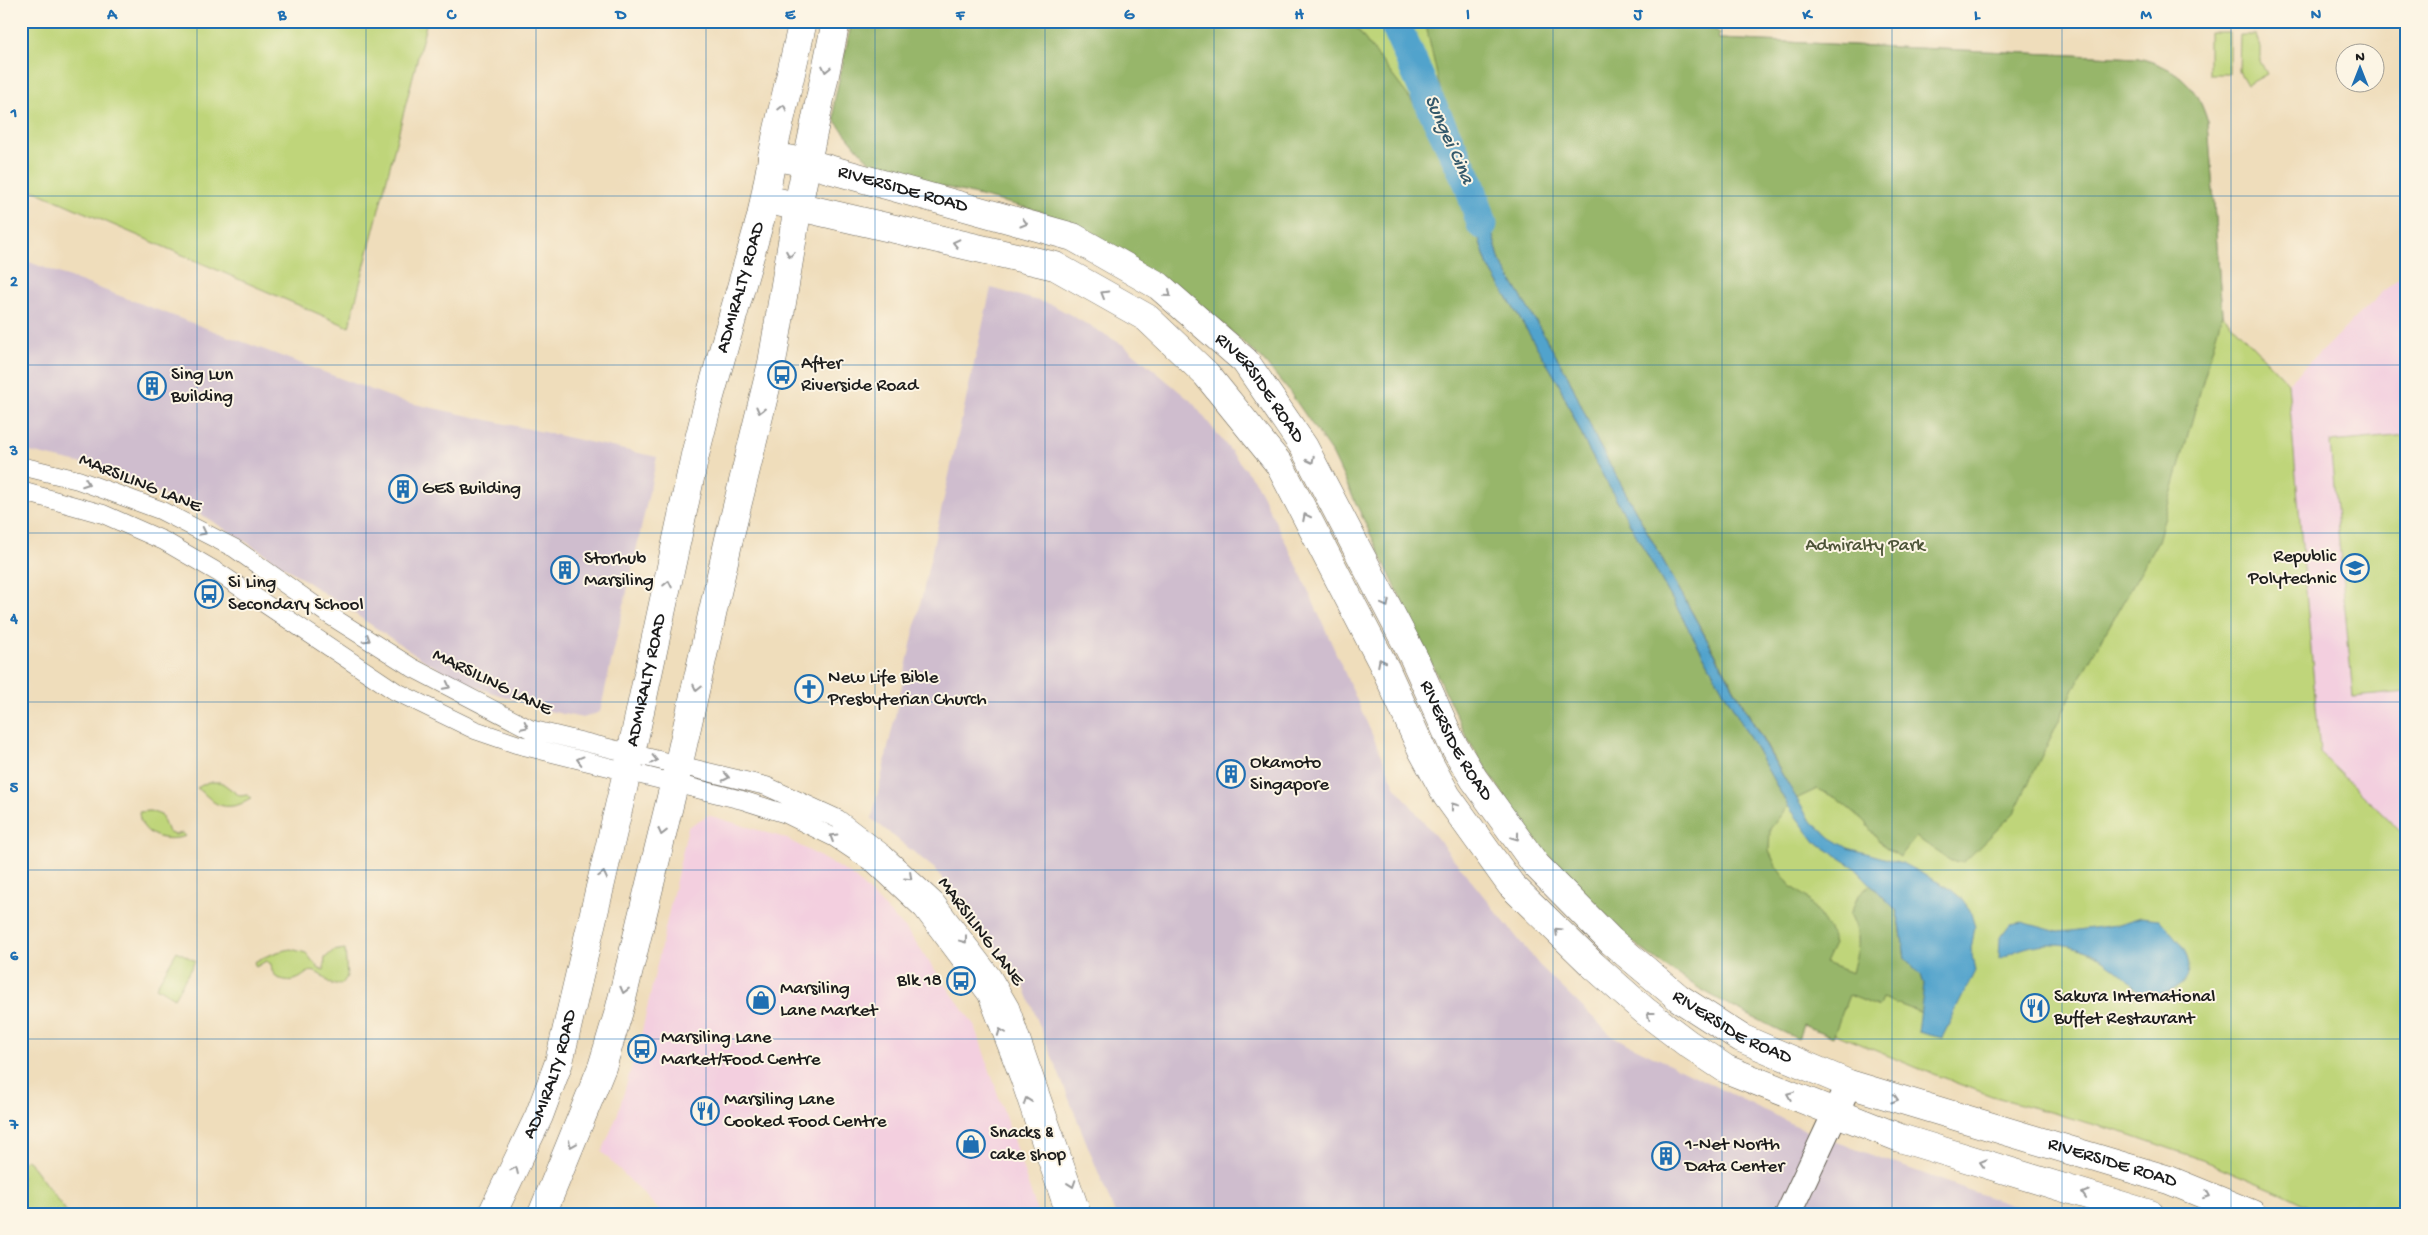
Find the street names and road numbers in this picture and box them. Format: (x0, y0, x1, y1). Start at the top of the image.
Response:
street label: RIVERSIDE ROAD (835, 161, 971, 219)
street label: ADMIRALTY ROAD (711, 219, 771, 356)
street label: RIVERSIDE ROAD (1210, 328, 1310, 448)
street label: MARSILING LANE (75, 449, 206, 520)
street label: ADMIRALTY ROAD (621, 611, 672, 749)
street label: MARSILING LANE (428, 644, 557, 722)
street label: RIVERSIDE ROAD (1414, 677, 1498, 806)
street label: MARSILING LANE (932, 873, 1029, 992)
street label: RIVERSIDE ROAD (1667, 985, 1796, 1070)
street label: ADMIRALTY ROAD (518, 1007, 583, 1143)
street label: RIVERSIDE ROAD (2045, 1133, 2181, 1194)

